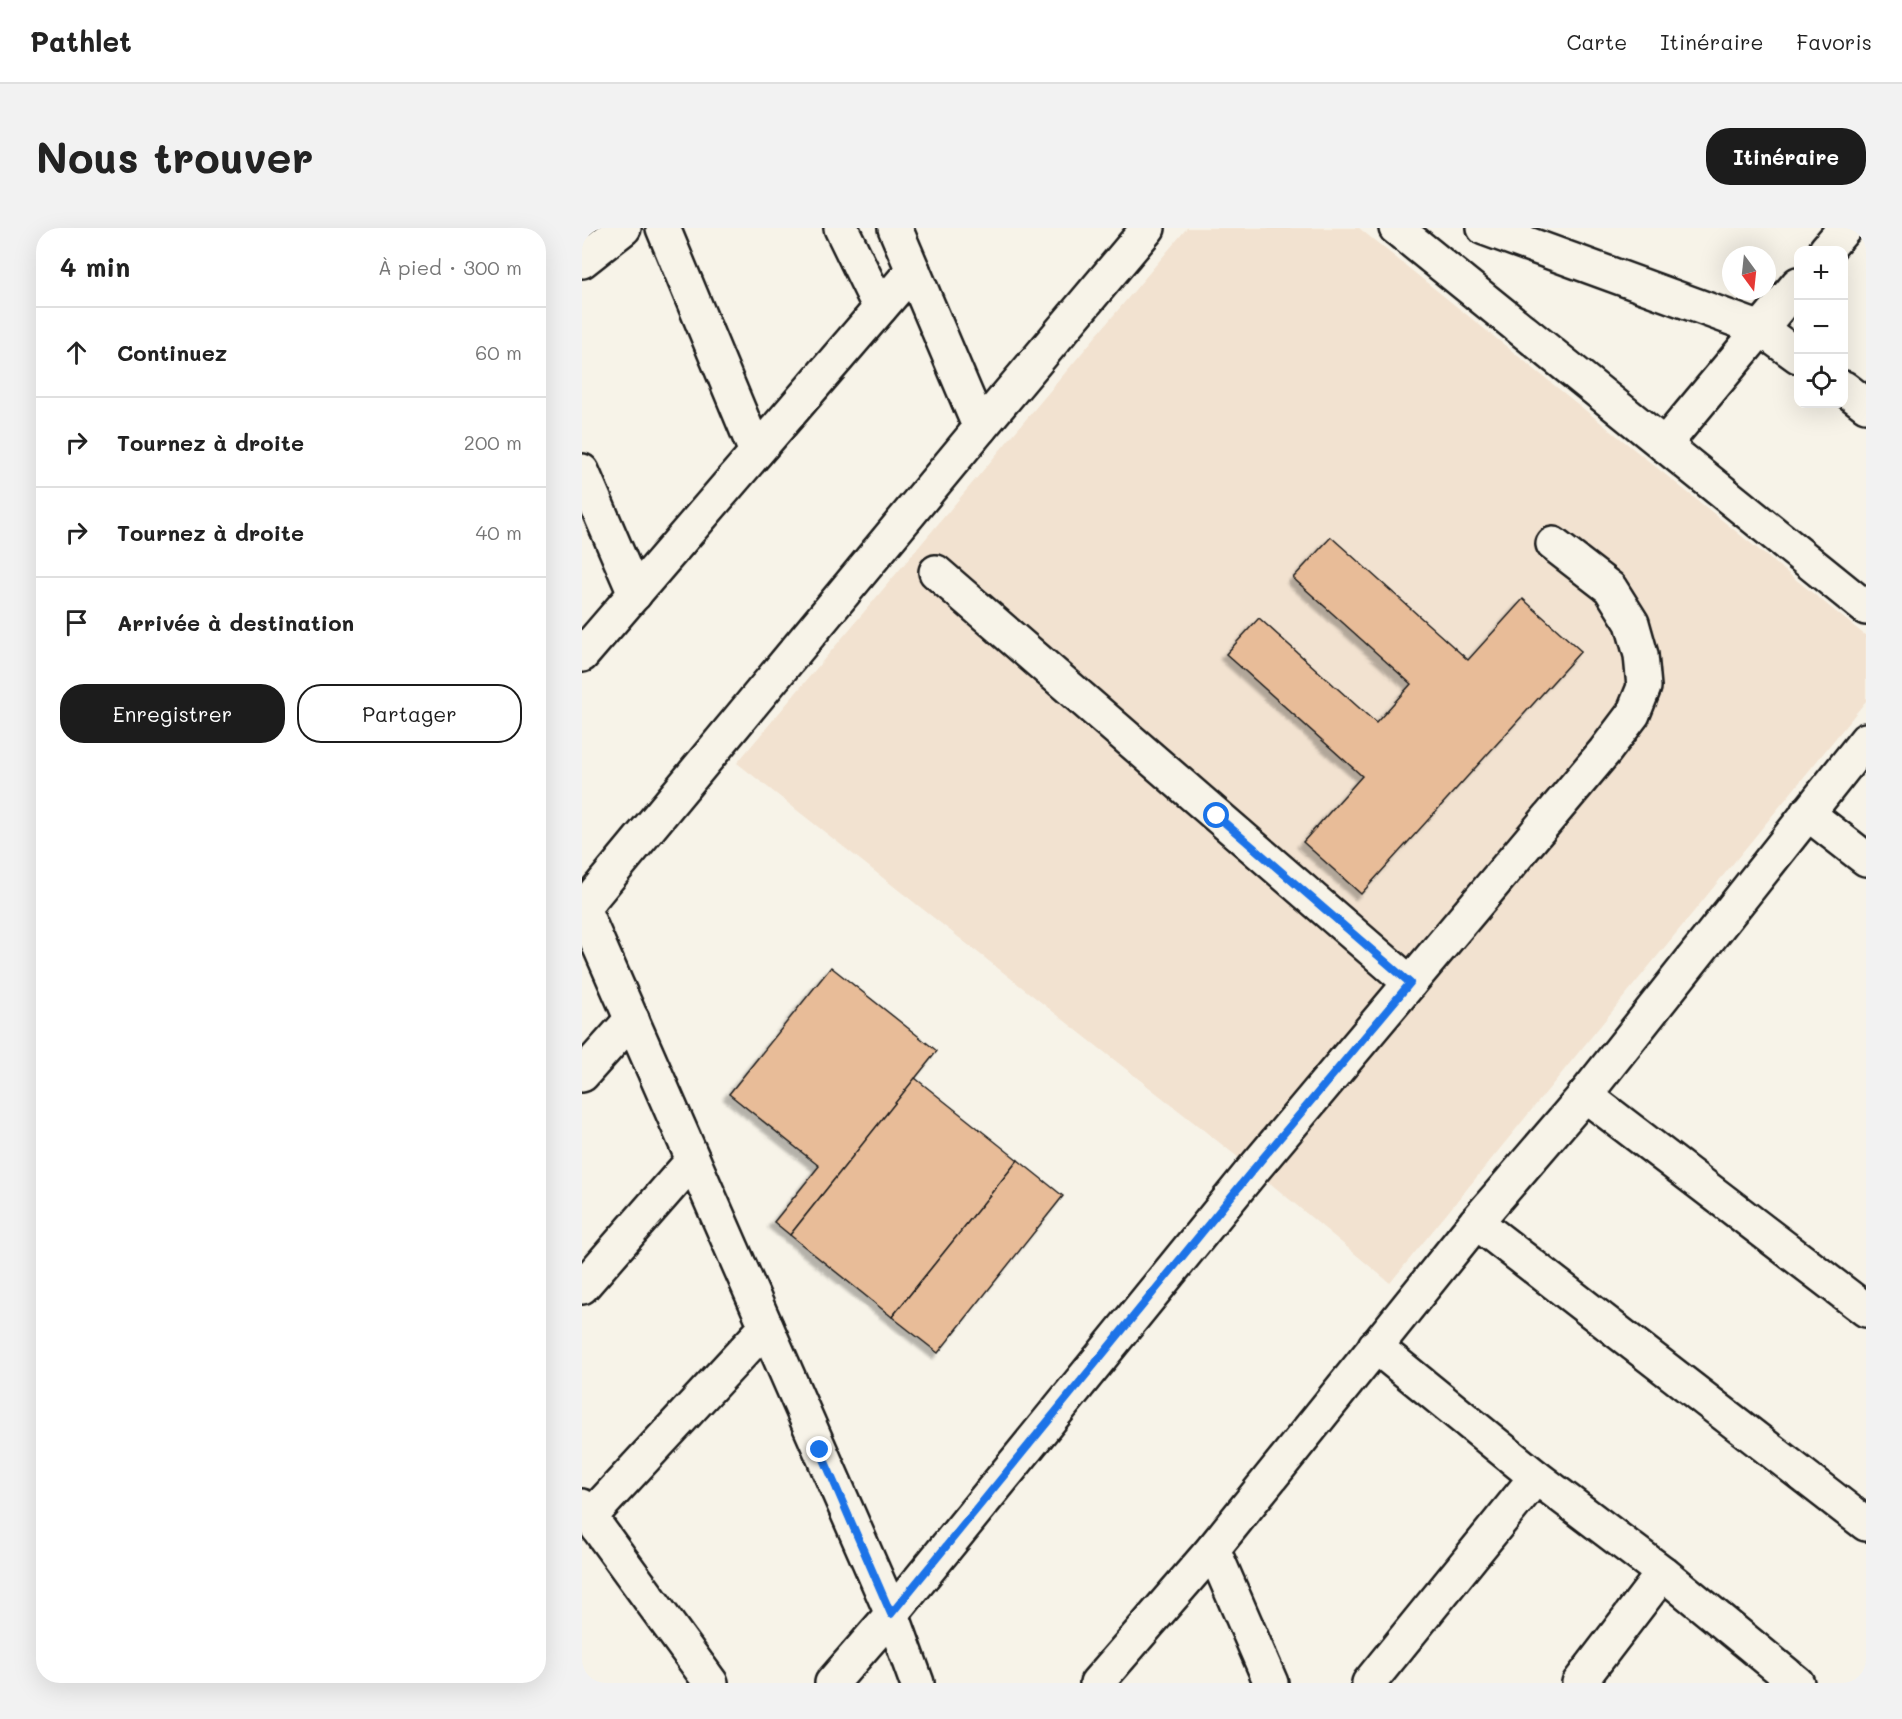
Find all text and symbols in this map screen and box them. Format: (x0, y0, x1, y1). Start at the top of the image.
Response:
text: Pathlet (30, 23, 132, 59)
text: Carte (1566, 28, 1627, 55)
text: Itinéraire (1660, 28, 1763, 55)
text: Favoris (1796, 28, 1872, 55)
button: Itinéraire (1706, 128, 1866, 185)
text: Nous trouver (36, 129, 314, 184)
north arrow (1722, 246, 1776, 300)
map controls (1794, 246, 1848, 408)
button: + (1794, 246, 1848, 300)
text: 4 min (60, 250, 130, 284)
text: À pied · 300 m (378, 254, 522, 280)
button: − (1794, 300, 1848, 354)
icon: ahead (60, 336, 93, 369)
text: Continuez (117, 338, 227, 367)
text: 60 m (475, 339, 522, 365)
button: locate (1794, 354, 1848, 408)
icon: right (60, 426, 93, 459)
text: Tournez à droite (117, 428, 304, 457)
text: 200 m (464, 429, 522, 455)
icon: right (60, 516, 93, 549)
text: Tournez à droite (117, 518, 304, 547)
text: 40 m (476, 519, 522, 545)
icon: arrive (60, 606, 93, 639)
text: Arrivée à destination (117, 608, 354, 637)
button: Enregistrer (60, 684, 285, 743)
button: Partager (297, 684, 522, 743)
route start (1203, 802, 1229, 828)
route end (806, 1436, 832, 1462)

